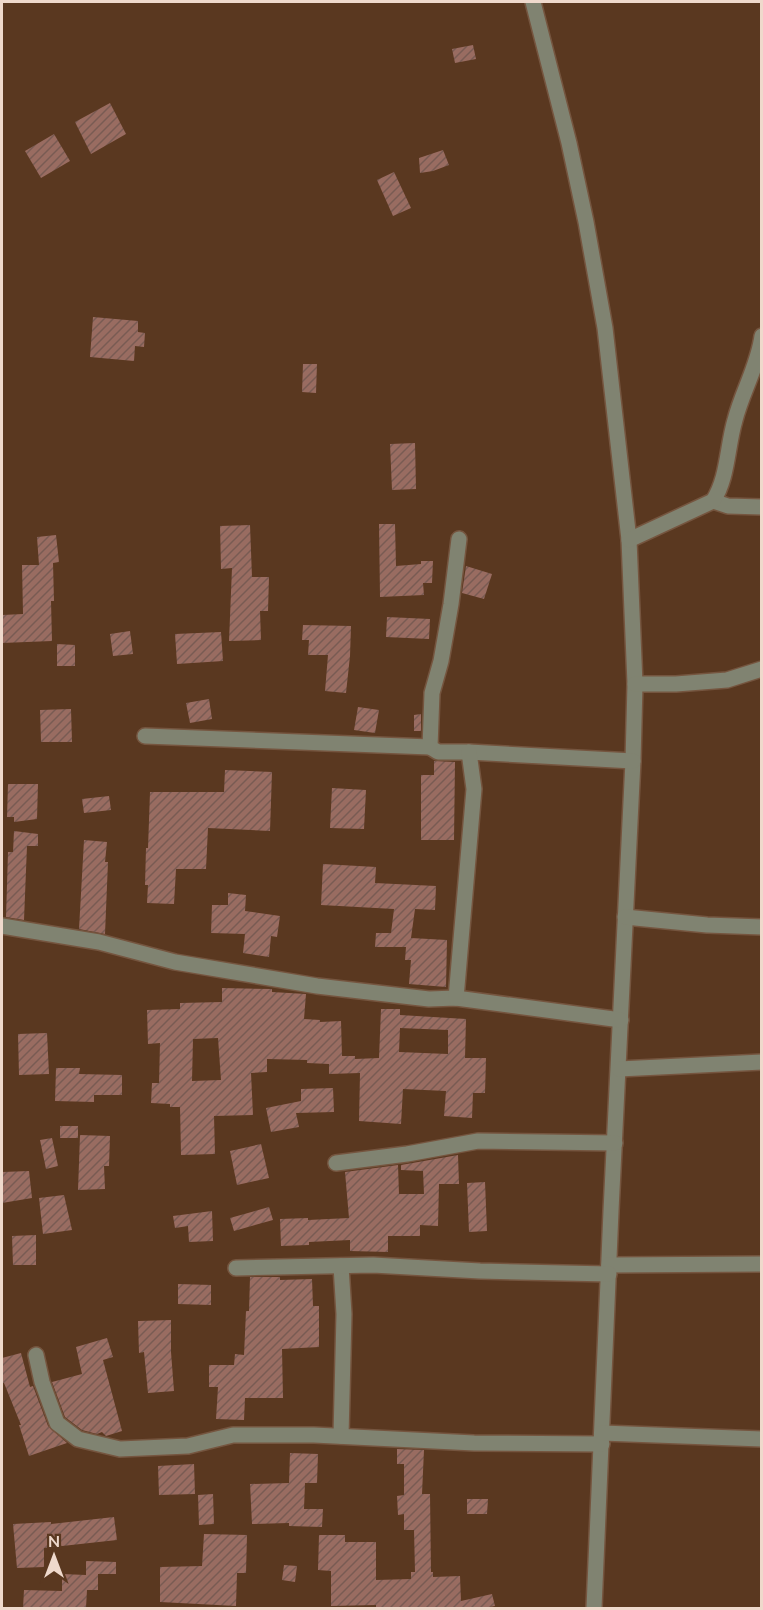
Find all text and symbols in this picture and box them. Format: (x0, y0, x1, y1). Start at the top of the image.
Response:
north arrow (24, 1526, 84, 1586)
text: N (48, 1531, 60, 1551)

